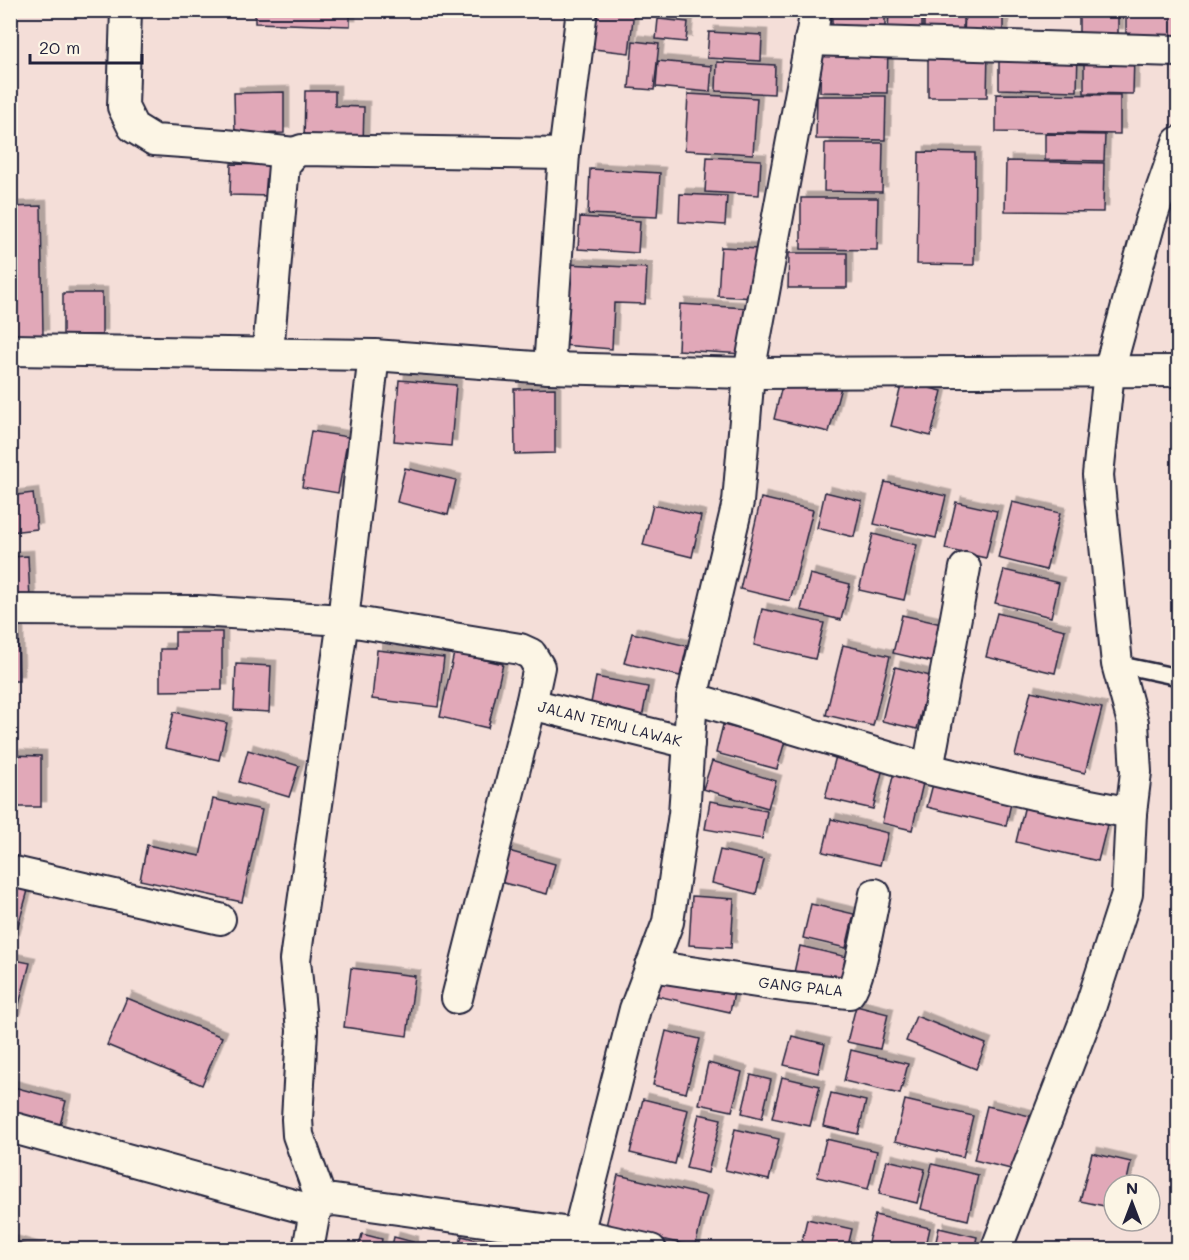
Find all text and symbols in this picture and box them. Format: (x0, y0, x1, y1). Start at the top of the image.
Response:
scale bar (30, 27, 142, 65)
text: 20 m (39, 35, 80, 59)
street label: JALAN TEMU LAWAK (536, 695, 684, 751)
street label: GANG PALA (758, 972, 844, 1000)
north arrow (1102, 1173, 1162, 1233)
text: N (1126, 1177, 1138, 1198)

